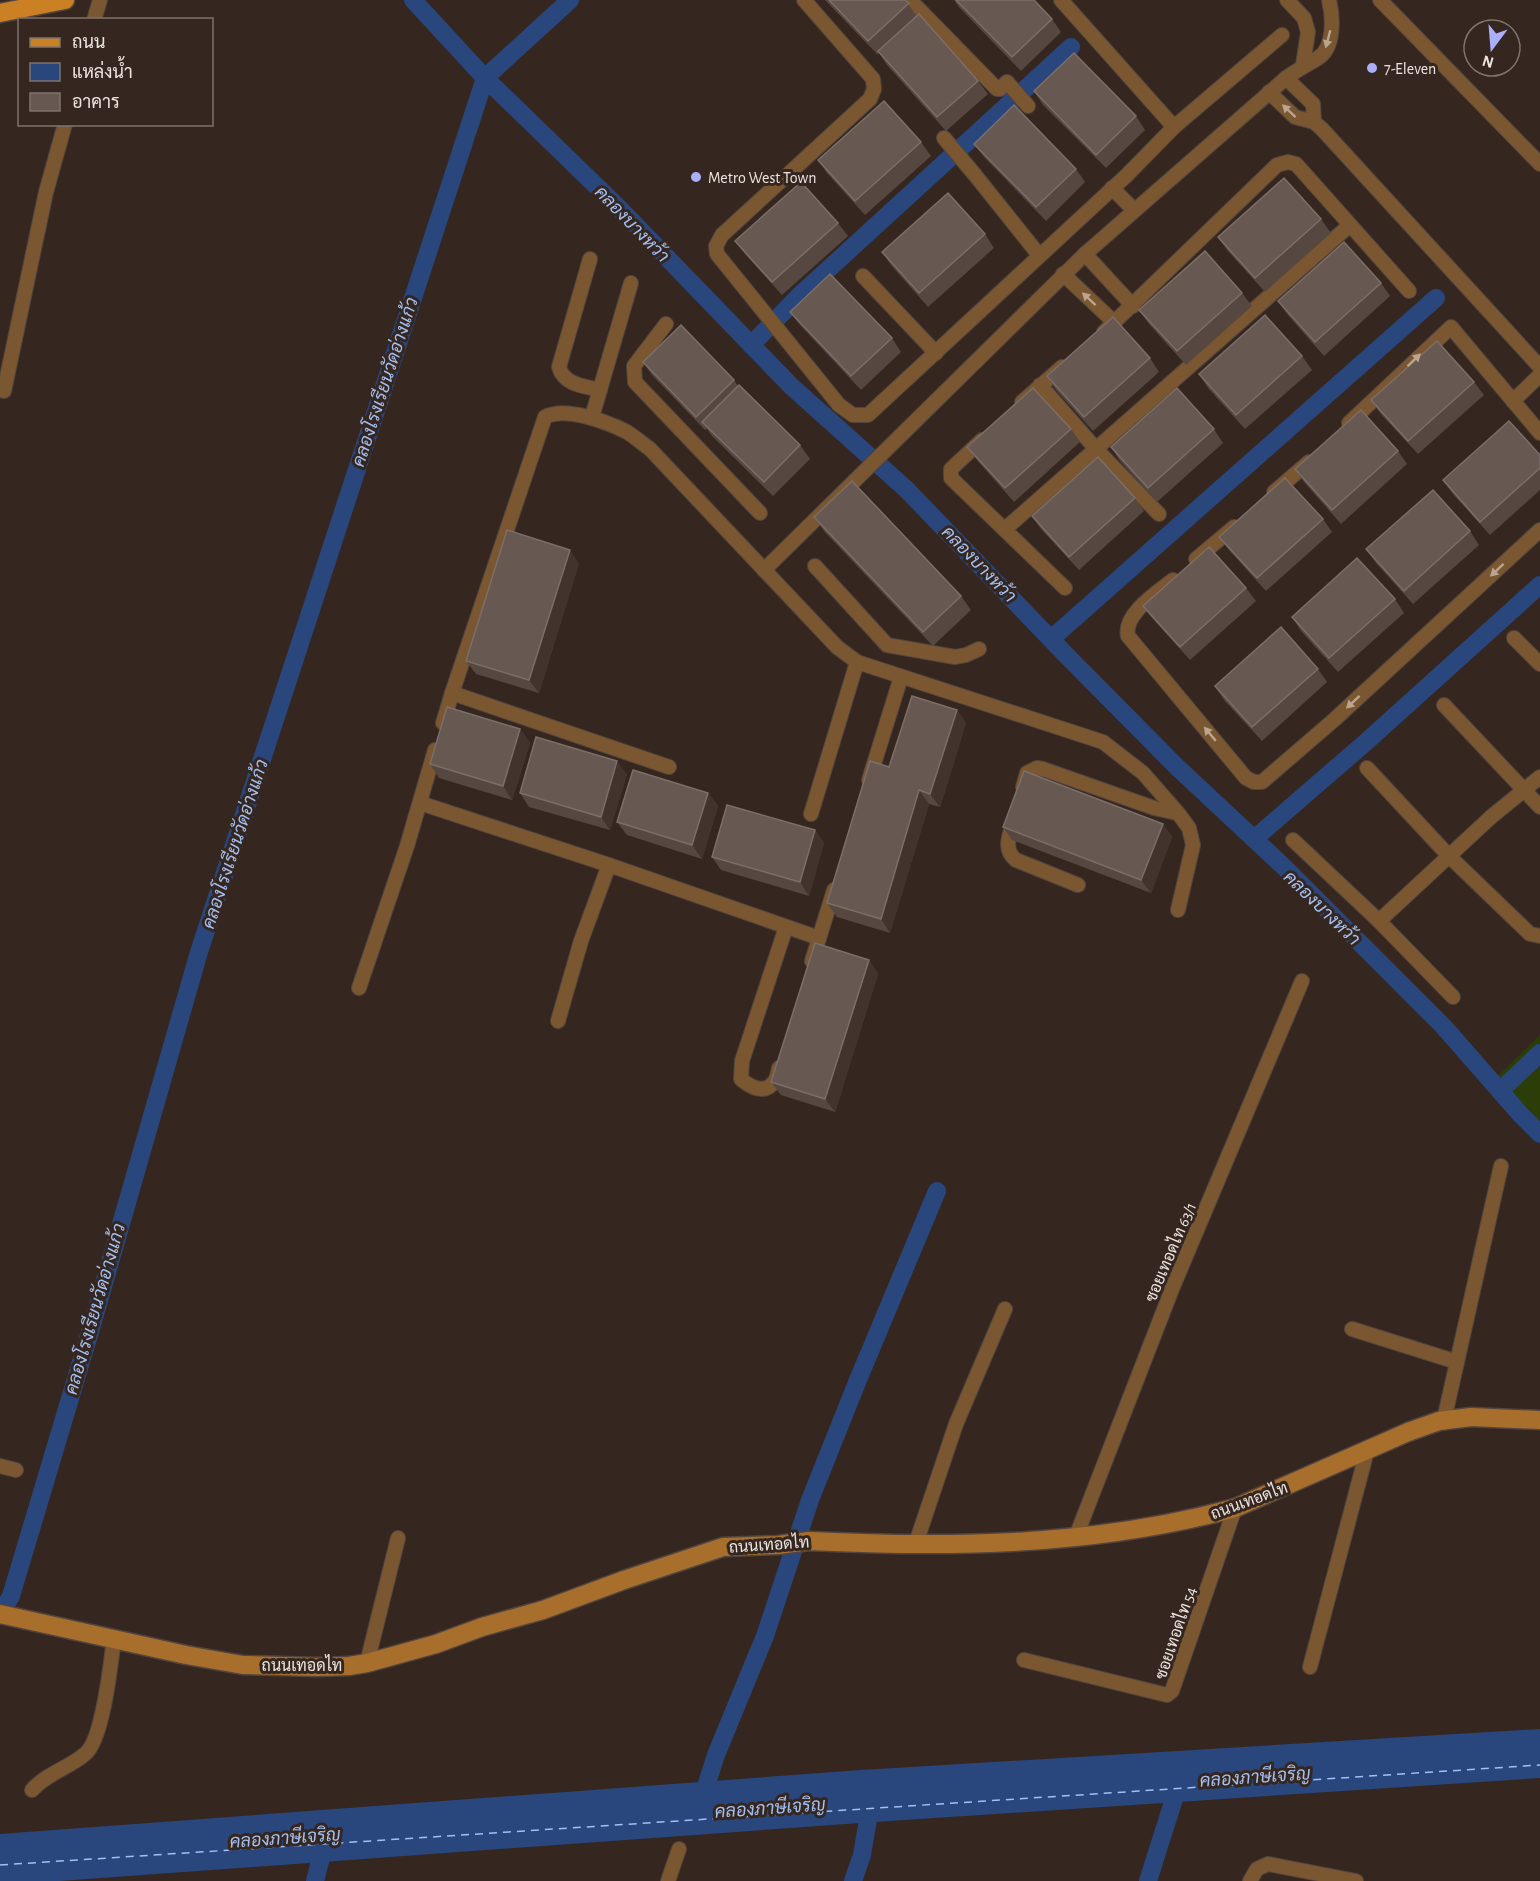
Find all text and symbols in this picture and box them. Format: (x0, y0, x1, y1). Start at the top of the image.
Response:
legend (18, 18, 213, 126)
north arrow (1462, 18, 1522, 78)
one-way arrow (1323, 30, 1333, 48)
text: ถนน (72, 34, 105, 52)
text: N (1481, 52, 1496, 71)
text: แหล่งน้ำ (72, 56, 133, 82)
marker: 7-Eleven (1365, 61, 1379, 75)
place label: 7-Eleven (1384, 61, 1436, 77)
text: อาคาร (72, 94, 120, 112)
one-way arrow (1282, 104, 1297, 118)
marker: Metro West Town (689, 170, 703, 184)
place label: Metro West Town (708, 170, 817, 186)
water label: คลองบางหว้า (591, 180, 675, 266)
one-way arrow (1082, 292, 1097, 306)
water label: คลองโรงเรียนวัดอ่างแก้ว (345, 294, 422, 469)
one-way arrow (1407, 354, 1421, 368)
water label: คลองบางหว้า (938, 520, 1022, 606)
one-way arrow (1490, 563, 1505, 576)
one-way arrow (1346, 695, 1361, 709)
one-way arrow (1204, 727, 1217, 742)
water label: คลองโรงเรียนวัดอ่างแก้ว (195, 756, 272, 931)
water label: คลองบางหว้า (1280, 865, 1366, 949)
street label: ซอยเทอดไท 63/1 (1139, 1199, 1199, 1304)
water label: คลองโรงเรียนวัดอ่างแก้ว (58, 1220, 129, 1397)
street label: ถนนเทอดไท (1207, 1476, 1290, 1522)
street label: ถนนเทอดไท (728, 1530, 810, 1556)
street label: ซอยเทอดไท 54 (1149, 1584, 1199, 1682)
street label: ถนนเทอดไท (262, 1654, 342, 1674)
water label: คลองภาษีเจริญ (1199, 1760, 1311, 1792)
water label: คลองภาษีเจริญ (714, 1791, 826, 1823)
water label: คลองภาษีเจริญ (229, 1821, 341, 1853)

